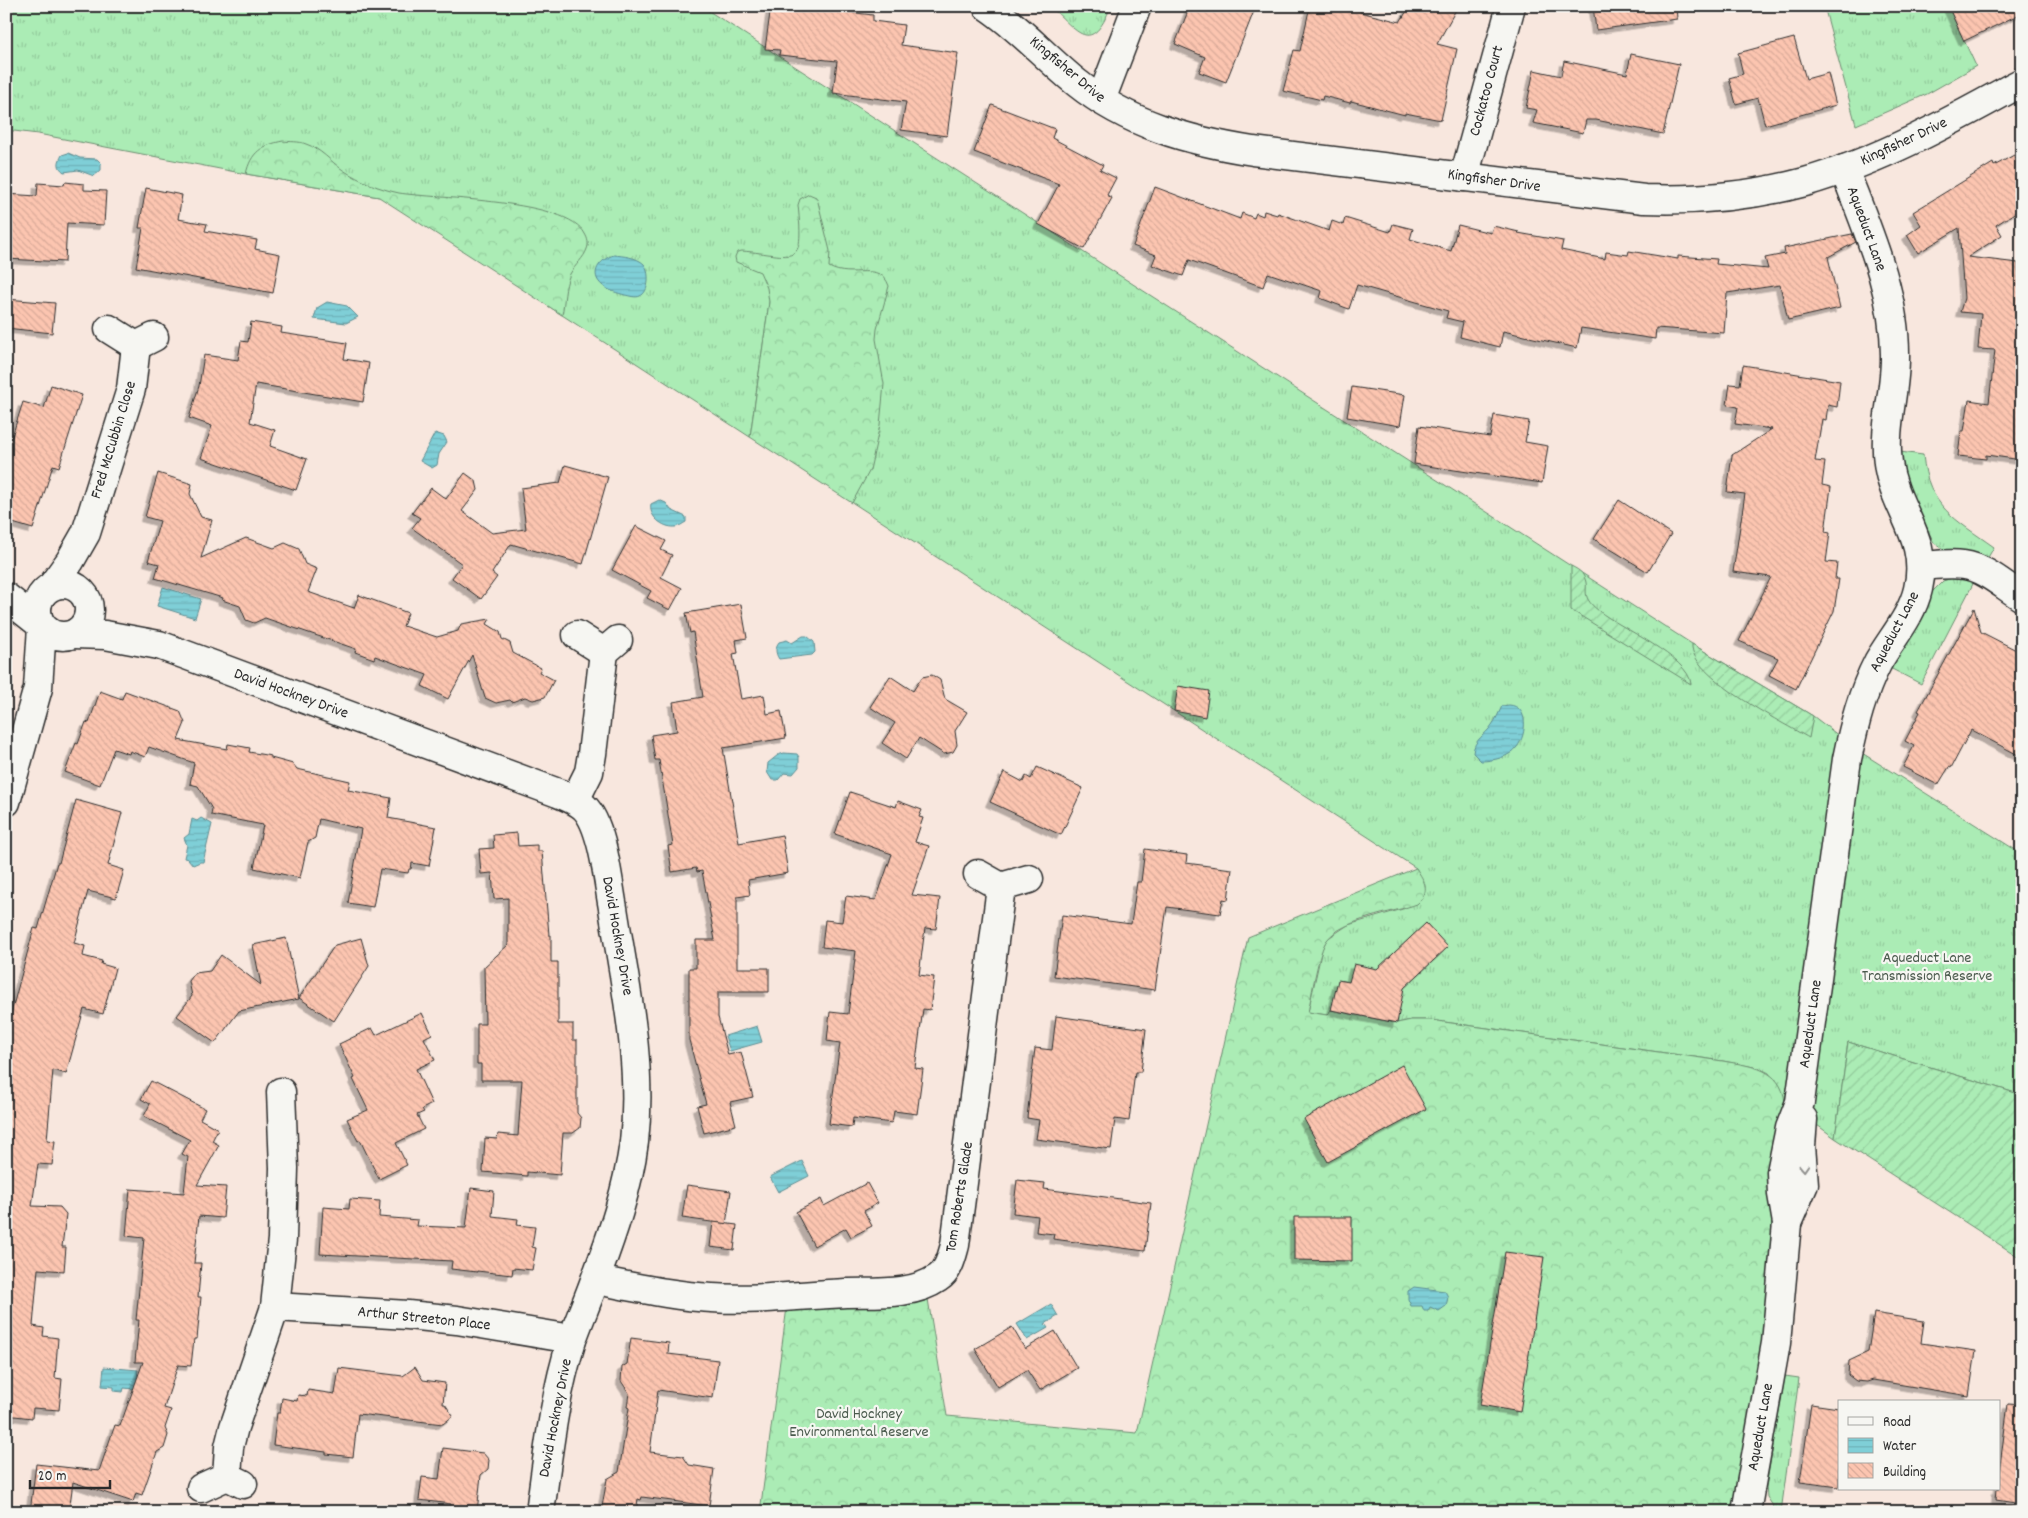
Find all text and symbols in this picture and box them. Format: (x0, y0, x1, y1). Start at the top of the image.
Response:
street label: Kingfisher Drive (1024, 31, 1110, 109)
street label: Cockatoo Court (1464, 43, 1510, 139)
street label: Kingfisher Drive (1857, 112, 1951, 172)
street label: Kingfisher Drive (1446, 163, 1542, 199)
street label: Aqueduct Lane (1840, 183, 1892, 275)
street label: Fred McCubbin Close (85, 378, 143, 502)
street label: Aqueduct Lane (1864, 587, 1926, 677)
street label: David Hockney Drive (231, 663, 351, 725)
street label: David Hockney Drive (595, 875, 639, 997)
park label: Aqueduct Lane Transmission Reserve (1862, 947, 1992, 988)
street label: Aqueduct Lane (1793, 978, 1829, 1070)
street label: Tom Roberts Glade (940, 1140, 980, 1254)
one-way arrow (1798, 1165, 1809, 1173)
street label: Arthur Streeton Place (356, 1301, 492, 1337)
street label: David Hockney Drive (533, 1357, 579, 1479)
street label: Aqueduct Lane (1742, 1381, 1780, 1473)
legend (1838, 1400, 2000, 1490)
park label: David Hockney Environmental Reserve (789, 1403, 929, 1444)
text: Road (1883, 1412, 1911, 1434)
text: Water (1883, 1436, 1917, 1458)
scale bar (30, 1458, 110, 1490)
text: Building (1883, 1462, 1926, 1484)
text: 20 m (38, 1466, 66, 1488)

